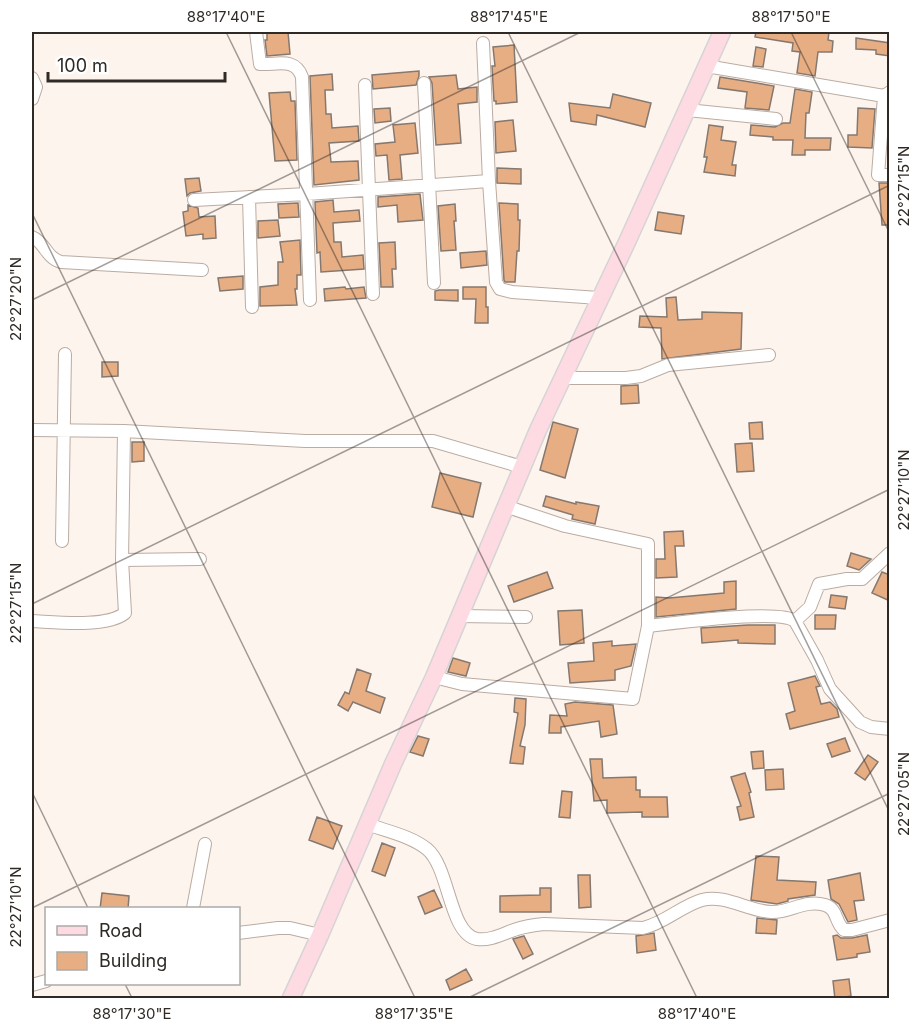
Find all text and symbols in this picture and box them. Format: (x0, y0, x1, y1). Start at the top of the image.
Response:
text: 88°17'40"E (187, 7, 265, 26)
text: 88°17'45"E (470, 7, 548, 26)
text: 88°17'50"E (752, 7, 830, 26)
scale bar (48, 45, 225, 83)
text: 100 m (57, 55, 108, 76)
text: 22°27'15"N (894, 146, 913, 226)
text: 22°27'20"N (6, 257, 25, 341)
text: 22°27'10"N (894, 449, 913, 531)
text: 22°27'15"N (6, 563, 25, 643)
text: 22°27'05"N (894, 752, 913, 836)
text: 22°27'10"N (6, 866, 25, 948)
legend (45, 907, 240, 985)
text: Road (99, 920, 142, 941)
text: Building (99, 950, 167, 971)
text: 88°17'30"E (93, 1004, 172, 1023)
text: 88°17'35"E (375, 1004, 453, 1023)
text: 88°17'40"E (658, 1004, 736, 1023)

